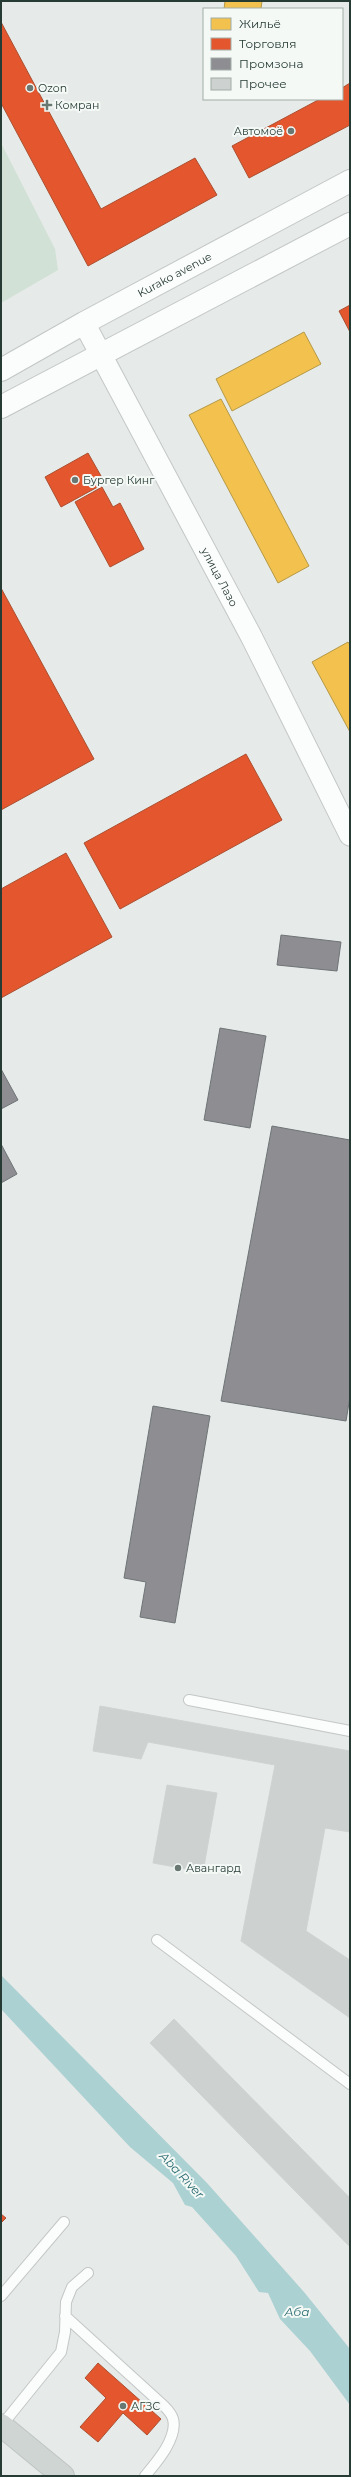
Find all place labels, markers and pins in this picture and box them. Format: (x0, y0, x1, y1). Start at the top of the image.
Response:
place label: Ozon (38, 81, 67, 95)
marker: Ozon (25, 83, 35, 93)
place label: Комран (55, 98, 99, 112)
marker: Комран (42, 100, 52, 110)
place label: Автомоё (234, 124, 283, 138)
marker: Автомоё (286, 126, 296, 136)
place label: Бургер Кинг (83, 473, 155, 487)
marker: Бургер Кинг (70, 475, 80, 485)
place label: Авангард (186, 1861, 241, 1875)
marker: Авангард (173, 1863, 183, 1873)
place label: АГЗС (131, 2399, 160, 2413)
marker: АГЗС (118, 2401, 128, 2411)

